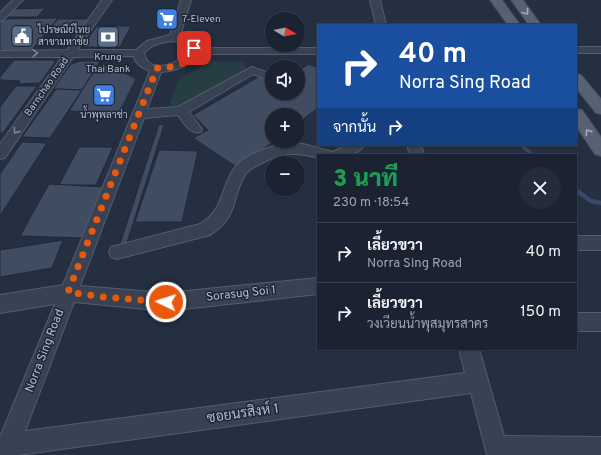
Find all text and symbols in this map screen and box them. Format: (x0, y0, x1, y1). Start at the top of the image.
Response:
supermarket icon: 7-Eleven (154, 6, 180, 32)
one-way arrow (521, 8, 528, 15)
north arrow (265, 12, 305, 52)
map controls (265, 12, 305, 196)
place label: 7-Eleven (182, 13, 221, 26)
place label: ไปรษณีย์ไทย สาขามหาชัย (37, 22, 90, 49)
public building icon: ไปรษณีย์ไทย สาขามหาชัย (9, 23, 35, 49)
bank icon: Krung Thai Bank (95, 24, 121, 50)
pin (177, 31, 211, 65)
icon: arrive (183, 37, 205, 59)
text: 40 m (399, 37, 467, 73)
icon: right (333, 40, 385, 92)
one-way arrow (32, 49, 38, 57)
place label: Krung Thai Bank (86, 51, 130, 76)
street label: Barnchao Road (22, 55, 72, 119)
button: sound (265, 60, 305, 100)
text: Norra Sing Road (399, 72, 531, 95)
supermarket icon: น้ำพุพลาซ่า (91, 82, 117, 108)
place label: น้ำพุพลาซ่า (80, 105, 128, 122)
button: + (265, 108, 305, 148)
icon: right (384, 116, 406, 138)
text: จากนั้น (333, 119, 376, 138)
one-way arrow (13, 127, 21, 134)
one-way arrow (586, 129, 593, 136)
button: − (265, 156, 305, 196)
text: 3 นาที (333, 165, 398, 195)
button: close (519, 167, 561, 209)
text: 230 m · 18:54 (333, 195, 409, 211)
text: เลี้ยวขวา (367, 237, 423, 256)
icon: right (333, 242, 355, 264)
text: 40 m (526, 243, 561, 262)
text: Norra Sing Road (367, 256, 462, 272)
position arrow (145, 281, 187, 323)
street label: Sorasug Soi 1 (205, 282, 277, 306)
text: เลี้ยวขวา (367, 295, 423, 314)
icon: right (333, 302, 355, 324)
text: 150 m (520, 303, 561, 322)
street label: Norra Sing Road (22, 307, 68, 395)
text: วงเวียนน้ำพุสมุทรสาคร (367, 317, 488, 333)
street label: ซอยนรสิงห์ 1 (206, 399, 280, 427)

